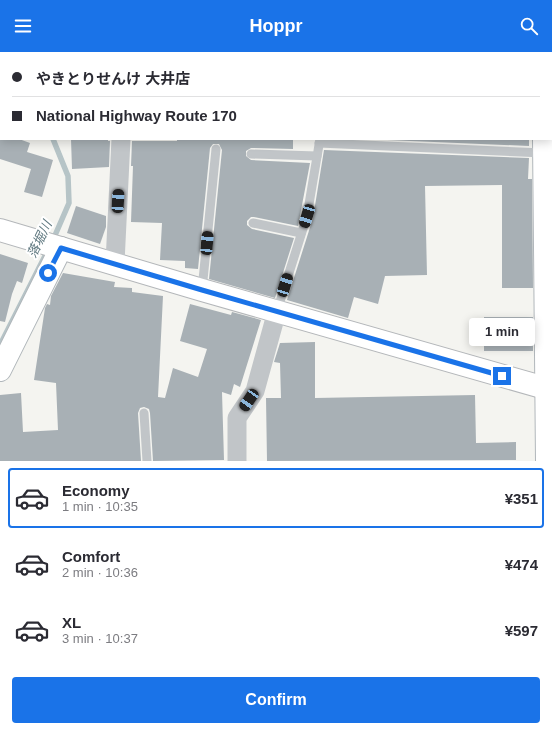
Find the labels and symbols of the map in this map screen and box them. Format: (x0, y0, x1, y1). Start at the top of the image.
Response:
car (111, 189, 125, 213)
car (298, 203, 316, 229)
water label: 落堀川 (24, 217, 56, 260)
car (200, 231, 214, 255)
route start (39, 264, 57, 282)
car (276, 272, 294, 298)
callout: 1 min (469, 318, 535, 346)
route end (493, 367, 511, 385)
car (237, 387, 261, 413)

